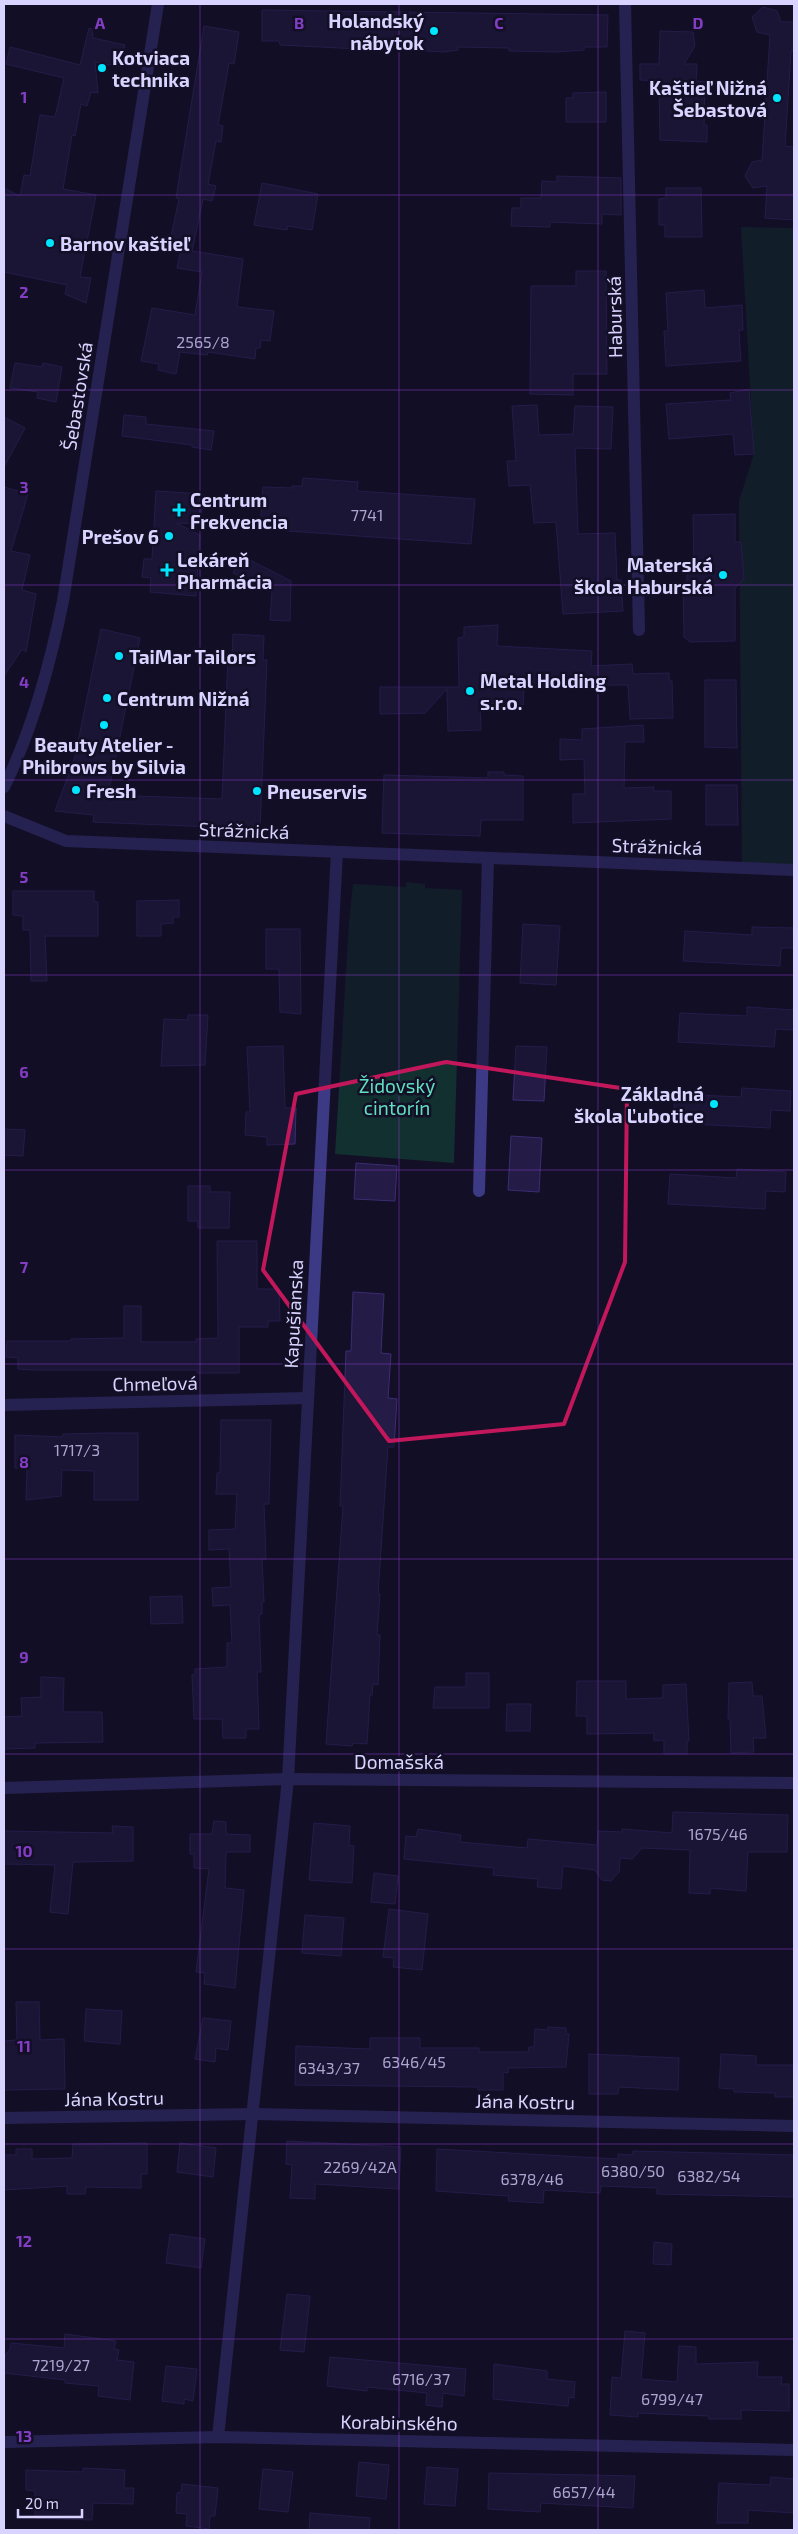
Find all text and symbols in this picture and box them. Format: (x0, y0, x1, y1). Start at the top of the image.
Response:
place label: Holandský nábytok (328, 9, 424, 55)
text: A (95, 13, 106, 32)
text: B (294, 13, 304, 32)
text: C (494, 13, 504, 32)
text: D (693, 13, 704, 32)
marker: Holandský nábytok (428, 25, 440, 37)
place label: Kotviaca technika (112, 46, 190, 91)
marker: Kotviaca technika (96, 62, 108, 74)
place label: Kaštieľ Nižná Šebastová (649, 76, 767, 121)
text: 1 (21, 87, 27, 106)
marker: Kaštieľ Nižná Šebastová (771, 92, 783, 104)
place label: Barnov kaštieľ (60, 232, 191, 255)
marker: Barnov kaštieľ (44, 237, 56, 249)
street label: Haburská (602, 276, 626, 358)
text: 2 (19, 282, 29, 301)
house number: 2565/8 (176, 332, 230, 351)
street label: Šebastovská (57, 340, 97, 452)
text: 3 (19, 477, 29, 496)
place label: Centrum Frekvencia (190, 488, 288, 533)
marker: Centrum Frekvencia (172, 503, 186, 517)
house number: 7741 (351, 505, 383, 524)
place label: Prešov 6 (82, 525, 159, 548)
marker: Prešov 6 (163, 530, 175, 542)
place label: Lekáreň Pharmácia (177, 548, 272, 593)
place label: Materská škola Haburská (574, 553, 713, 598)
marker: Lekáreň Pharmácia (161, 564, 173, 576)
marker: Materská škola Haburská (717, 569, 729, 581)
place label: TaiMar Tailors (129, 645, 256, 668)
marker: TaiMar Tailors (113, 650, 125, 662)
place label: Metal Holding s.r.o. (480, 669, 606, 714)
text: 4 (19, 672, 29, 691)
marker: Metal Holding s.r.o. (464, 685, 476, 697)
place label: Centrum Nižná (117, 687, 250, 710)
marker: Centrum Nižná (101, 692, 113, 704)
marker: Beauty Atelier - Phibrows by Silvia (98, 719, 110, 731)
place label: Beauty Atelier - Phibrows by Silvia (22, 733, 186, 779)
place label: Fresh (86, 779, 137, 802)
place label: Pneuservis (267, 780, 367, 803)
marker: Fresh (70, 784, 82, 796)
marker: Pneuservis (251, 785, 263, 797)
street label: Strážnická (198, 817, 290, 843)
street label: Strážnická (611, 833, 703, 859)
text: 5 (20, 867, 29, 886)
text: 6 (19, 1062, 29, 1081)
park label: Židovský cintorín (359, 1074, 435, 1119)
place label: Základná škola Ľubotice (574, 1082, 704, 1127)
marker: Základná škola Ľubotice (708, 1098, 720, 1110)
text: 7 (20, 1257, 29, 1276)
street label: Kapušianska (279, 1259, 307, 1369)
street label: Chmeľová (112, 1371, 198, 1395)
house number: 1717/3 (54, 1440, 100, 1459)
text: 8 (19, 1452, 29, 1471)
text: 9 (19, 1647, 29, 1666)
street label: Domašská (354, 1750, 444, 1773)
house number: 1675/46 (688, 1824, 748, 1843)
text: 10 (15, 1841, 33, 1860)
text: 11 (17, 2036, 31, 2055)
house number: 6346/45 (382, 2052, 446, 2071)
house number: 6343/37 (298, 2058, 360, 2077)
street label: Jána Kostru (64, 2086, 164, 2110)
street label: Jána Kostru (475, 2089, 575, 2113)
house number: 2269/42A (323, 2157, 397, 2176)
house number: 6380/50 (601, 2161, 665, 2180)
house number: 6382/54 (677, 2166, 741, 2185)
house number: 6378/46 (500, 2169, 564, 2188)
text: 12 (16, 2231, 32, 2250)
house number: 7219/27 (32, 2355, 90, 2374)
house number: 6716/37 (392, 2369, 450, 2388)
house number: 6799/47 (641, 2389, 703, 2408)
street label: Korabinského (340, 2409, 458, 2435)
text: 13 (16, 2426, 32, 2445)
house number: 6657/44 (552, 2482, 616, 2501)
scale bar (18, 2486, 81, 2518)
text: 20 m (25, 2494, 59, 2512)

